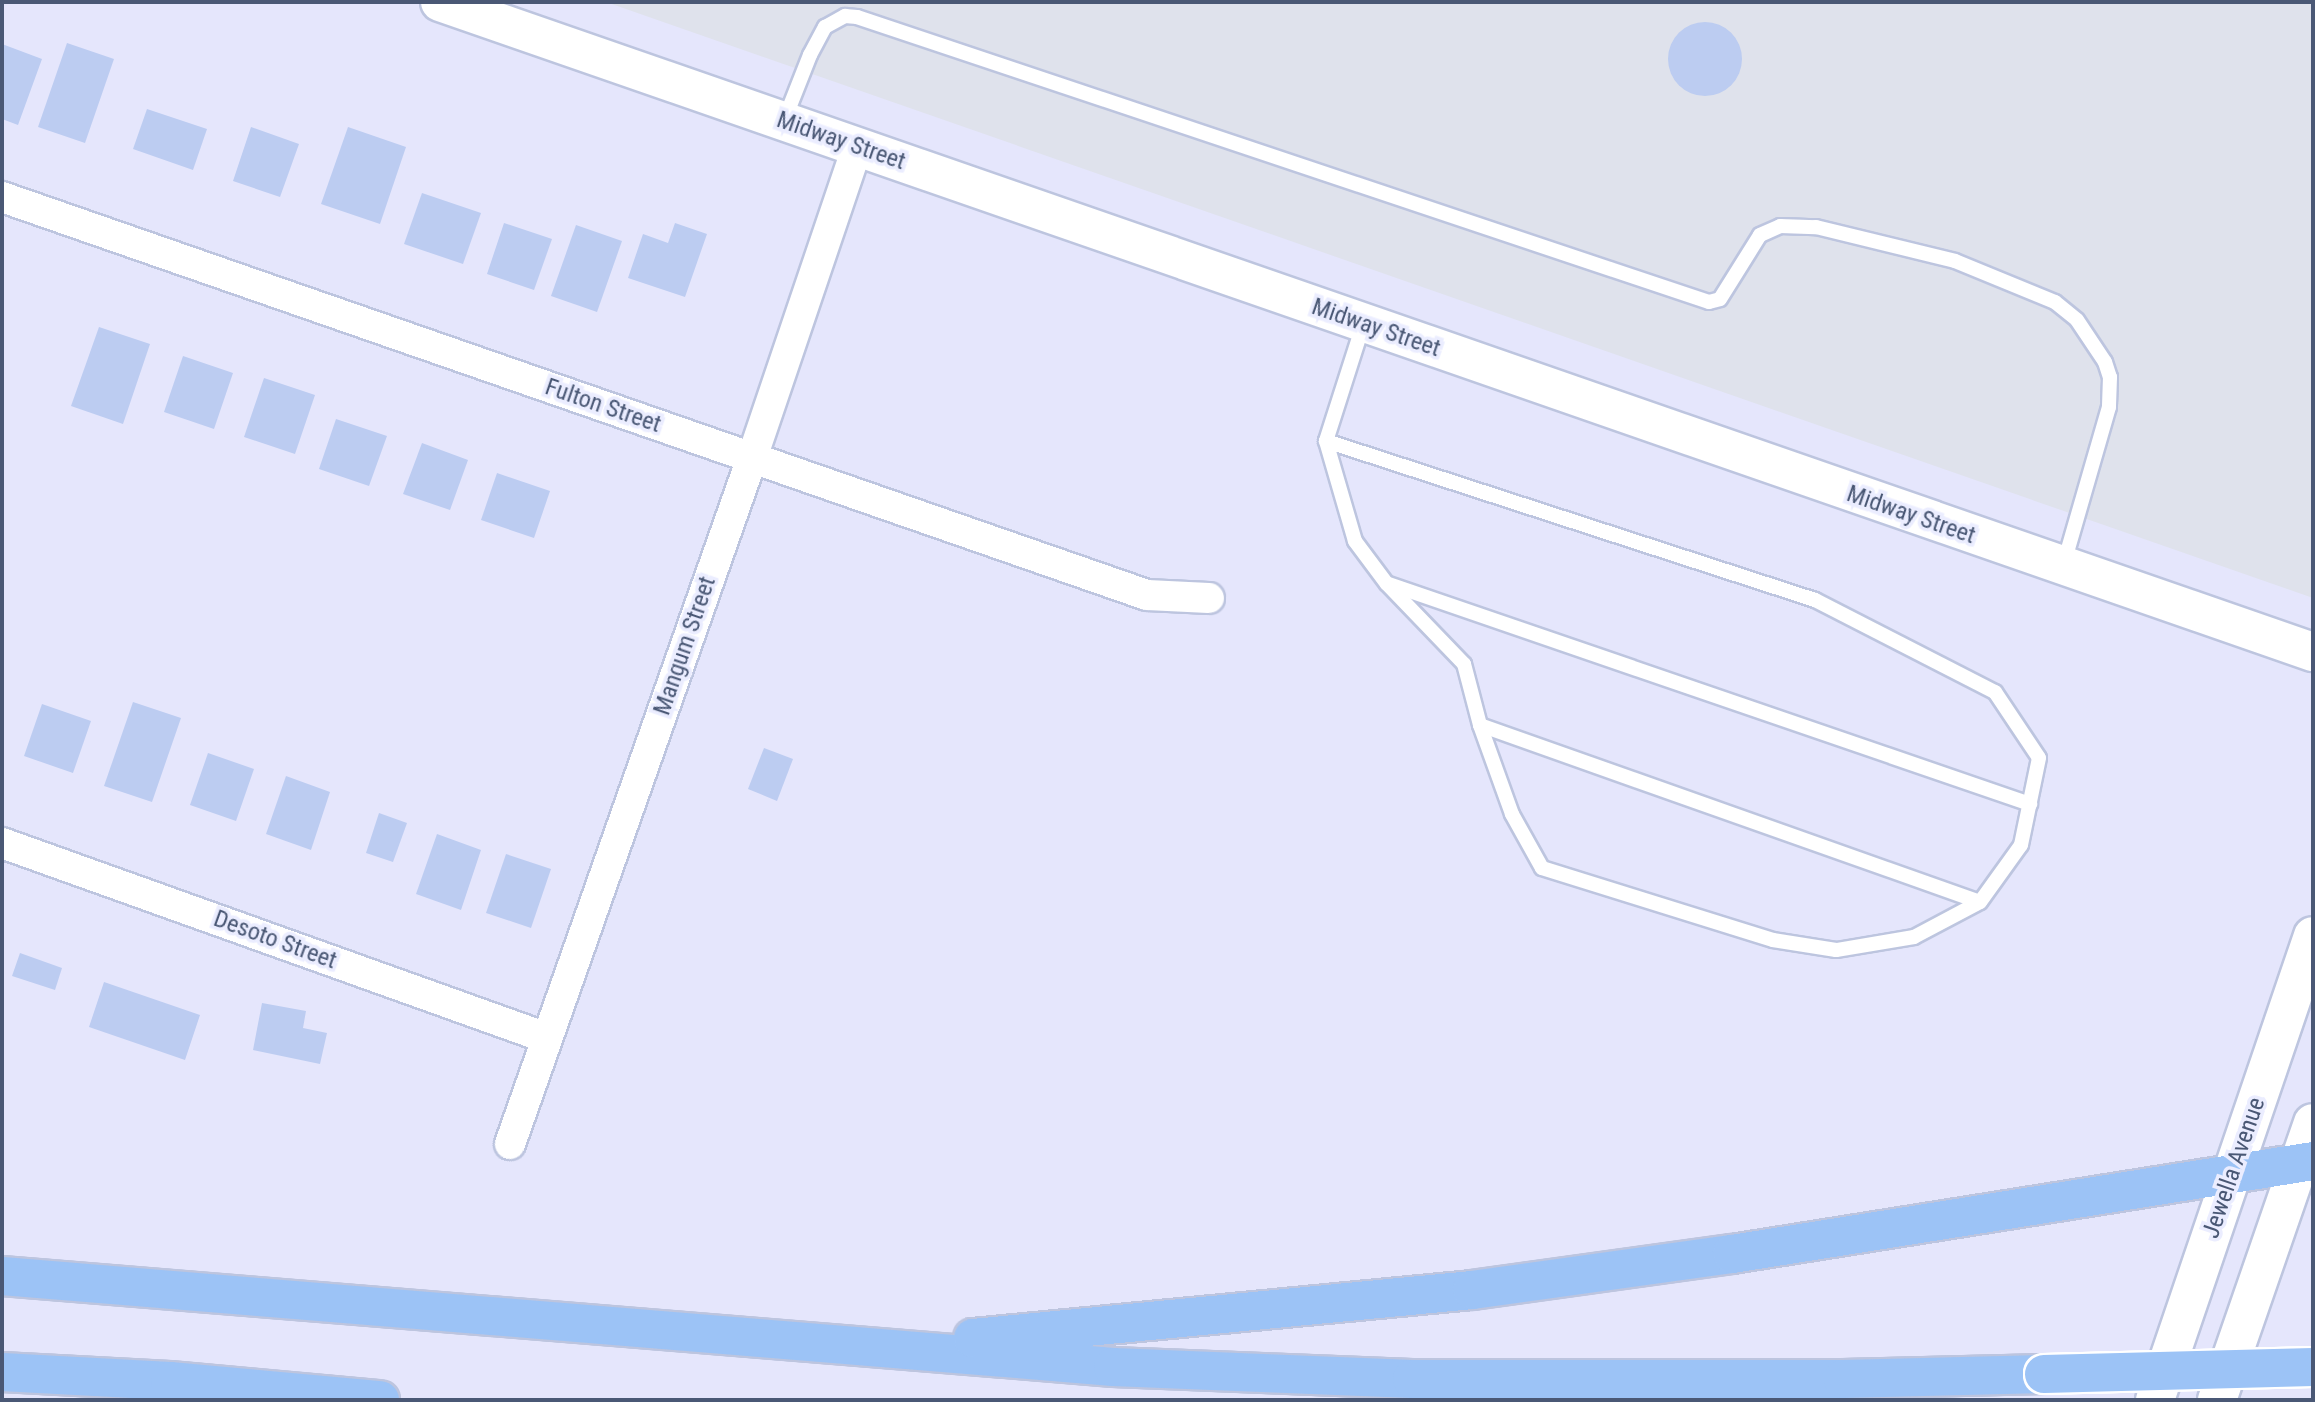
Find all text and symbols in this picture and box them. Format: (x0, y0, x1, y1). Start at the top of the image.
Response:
street label: Midway Street (773, 106, 909, 176)
street label: Midway Street (1308, 293, 1444, 363)
street label: Fulton Street (541, 373, 665, 439)
street label: Midway Street (1843, 480, 1979, 550)
street label: Mangum Street (648, 573, 722, 719)
street label: Desoto Street (210, 904, 340, 976)
street label: Jewella Avenue (2196, 1094, 2272, 1242)

